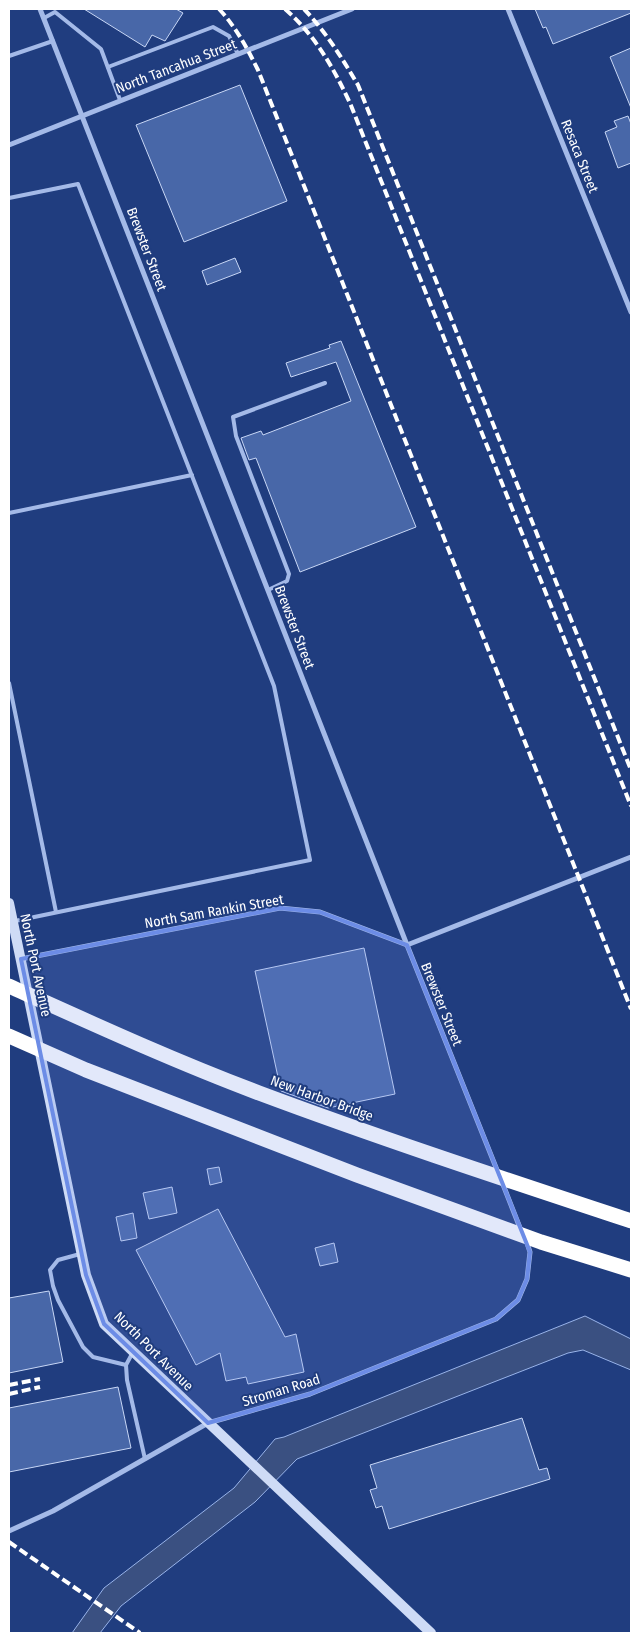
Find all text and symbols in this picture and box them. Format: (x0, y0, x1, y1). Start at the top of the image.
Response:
street label: North Tancahua Street (113, 35, 239, 97)
street label: Resaca Street (557, 117, 602, 196)
street label: Brewster Street (123, 205, 170, 294)
street label: Brewster Street (271, 583, 318, 672)
street label: North Sam Rankin Street (143, 891, 285, 932)
street label: North Port Avenue (16, 912, 55, 1018)
street label: Brewster Street (417, 960, 466, 1049)
street label: New Harbor Bridge (268, 1072, 376, 1125)
street label: North Port Avenue (110, 1308, 197, 1395)
street label: Stroman Road (240, 1371, 322, 1410)

